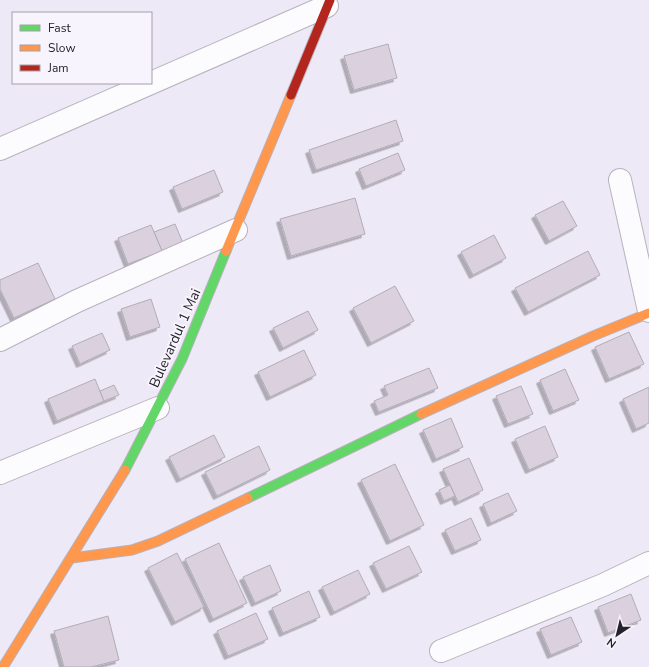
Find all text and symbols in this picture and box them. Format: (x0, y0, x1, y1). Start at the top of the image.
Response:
legend (12, 12, 152, 84)
text: Fast (48, 20, 71, 36)
text: Slow (48, 40, 76, 56)
text: Jam (47, 60, 69, 76)
street label: Bulevardul 1 Mai (145, 285, 205, 391)
north arrow (597, 615, 637, 655)
text: N (604, 634, 619, 651)

